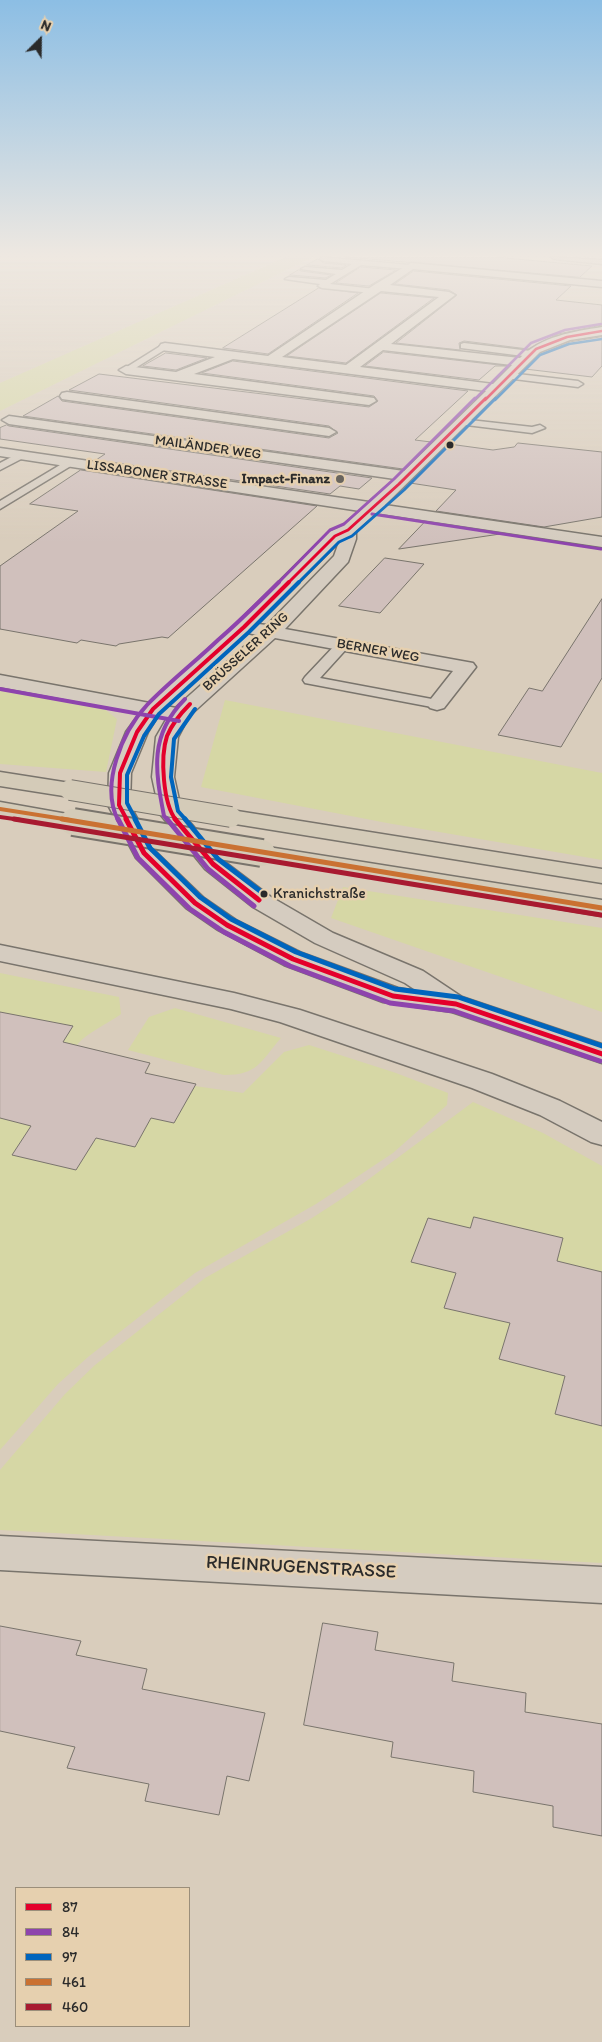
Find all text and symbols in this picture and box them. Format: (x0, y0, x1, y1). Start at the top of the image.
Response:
north arrow (15, 15, 65, 65)
text: N (38, 16, 54, 35)
street label: MAILÄNDER WEG (154, 432, 262, 464)
unlabelled marker (445, 440, 455, 450)
street label: LISSABONER STRASSE (86, 457, 228, 493)
place label: Impact-Finanz (241, 471, 330, 487)
marker: Impact-Finanz (334, 473, 346, 485)
street label: BRÜSSELER RING (200, 609, 292, 695)
street label: BERNER WEG (335, 635, 421, 667)
place label: Kranichstraße (273, 885, 366, 903)
marker: Kranichstraße (259, 889, 269, 899)
street label: RHEINRUGENSTRASSE (205, 1552, 397, 1584)
legend (15, 1887, 190, 2027)
text: 87 (62, 1898, 78, 1916)
text: 84 (62, 1923, 79, 1941)
text: 97 (62, 1948, 77, 1966)
text: 461 (62, 1973, 86, 1991)
text: 460 (62, 1998, 88, 2016)

